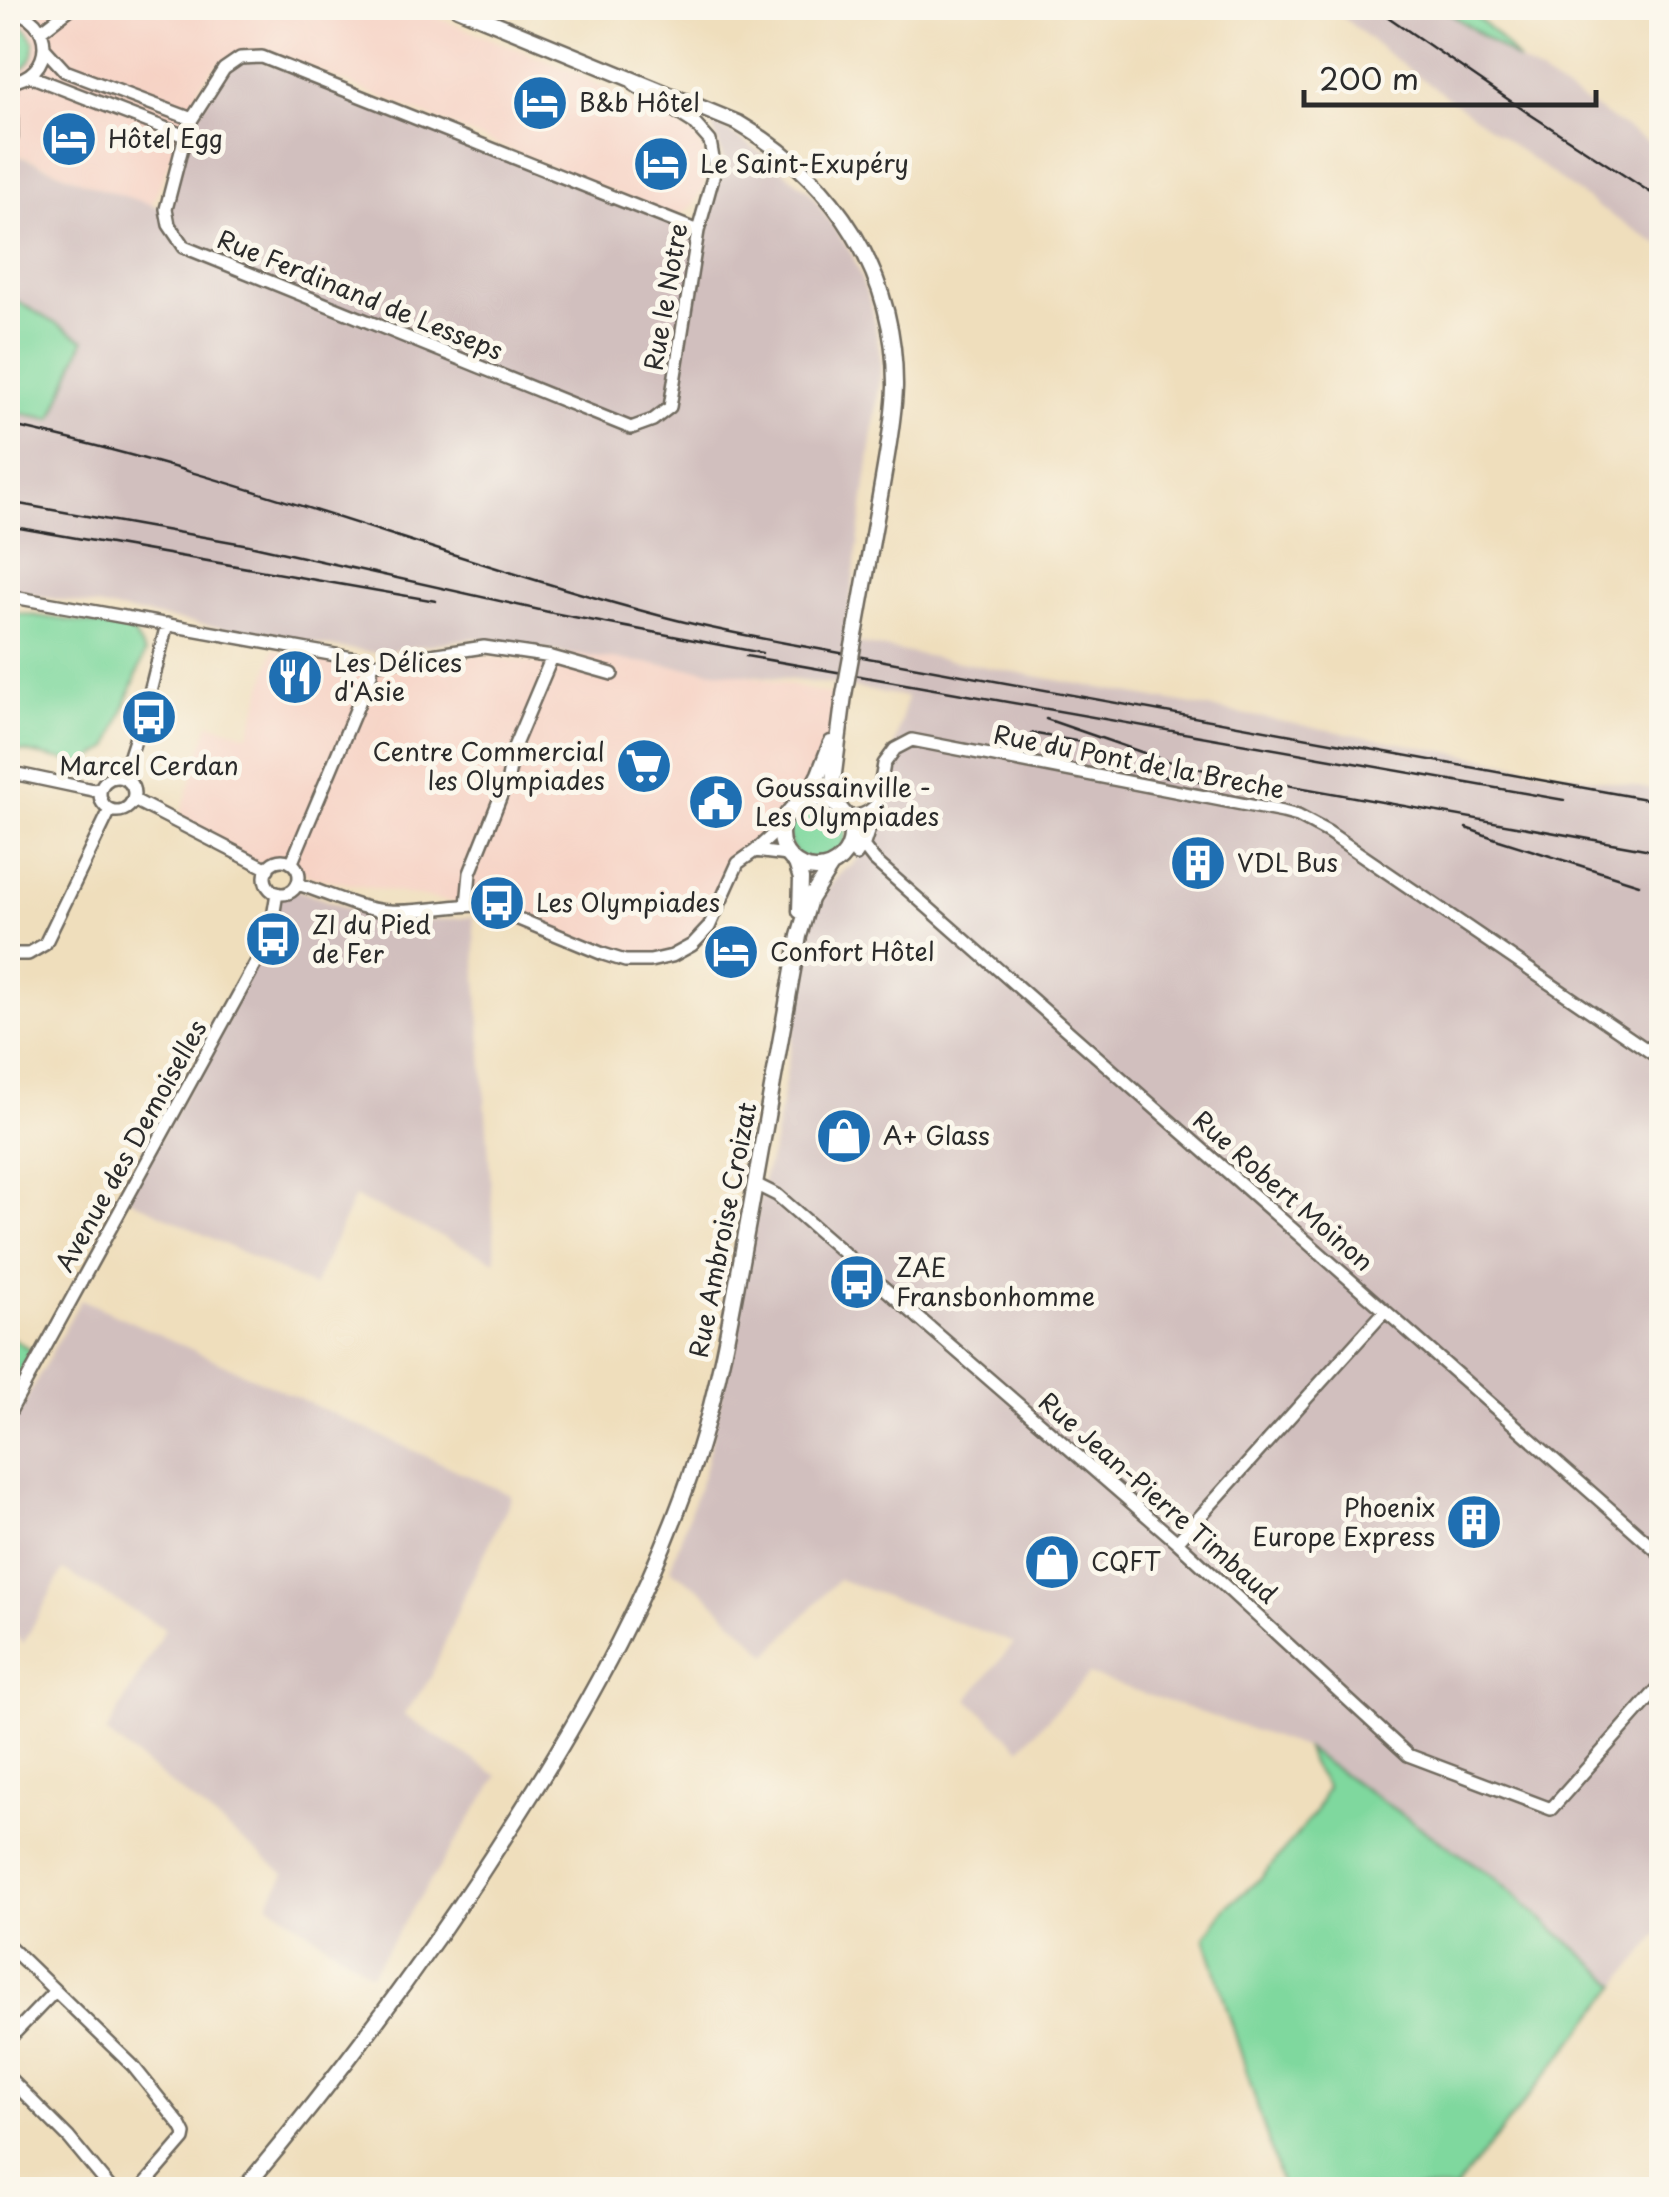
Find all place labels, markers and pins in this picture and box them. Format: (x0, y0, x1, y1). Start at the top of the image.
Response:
hotel icon: B&b Hôtel (510, 73, 570, 133)
place label: B&b Hôtel (579, 83, 700, 121)
hotel icon: Hôtel Egg (39, 109, 99, 169)
place label: Hôtel Egg (108, 119, 223, 157)
hotel icon: Le Saint-Exupéry (631, 134, 691, 194)
place label: Le Saint-Exupéry (700, 144, 909, 182)
place label: Les Délices d'Asie (334, 643, 462, 710)
restaurant icon: Les Délices d'Asie (265, 647, 325, 707)
bus stop icon: Marcel Cerdan (119, 687, 179, 747)
place label: Centre Commercial les Olympiades (372, 732, 605, 799)
supermarket icon: Centre Commercial les Olympiades (614, 736, 674, 796)
place label: Marcel Cerdan (59, 746, 239, 784)
place label: Goussainville - Les Olympiades (755, 768, 939, 835)
public building icon: Goussainville - Les Olympiades (686, 772, 746, 832)
building icon: VDL Bus (1168, 833, 1228, 893)
place label: VDL Bus (1237, 843, 1338, 881)
bus stop icon: Les Olympiades (467, 873, 527, 933)
place label: Les Olympiades (536, 883, 720, 921)
place label: ZI du Pied de Fer (312, 905, 431, 972)
bus stop icon: ZI du Pied de Fer (243, 909, 303, 969)
hotel icon: Confort Hôtel (701, 922, 761, 982)
place label: Confort Hôtel (770, 932, 934, 970)
shop icon: A+ Glass (814, 1106, 874, 1166)
place label: A+ Glass (883, 1116, 990, 1154)
place label: ZAE Fransbonhomme (896, 1248, 1095, 1315)
bus stop icon: ZAE Fransbonhomme (827, 1252, 887, 1312)
place label: Phoenix Europe Express (1253, 1488, 1435, 1555)
building icon: Phoenix Europe Express (1444, 1492, 1504, 1552)
shop icon: CQFT (1022, 1532, 1082, 1592)
place label: CQFT (1091, 1542, 1161, 1580)

